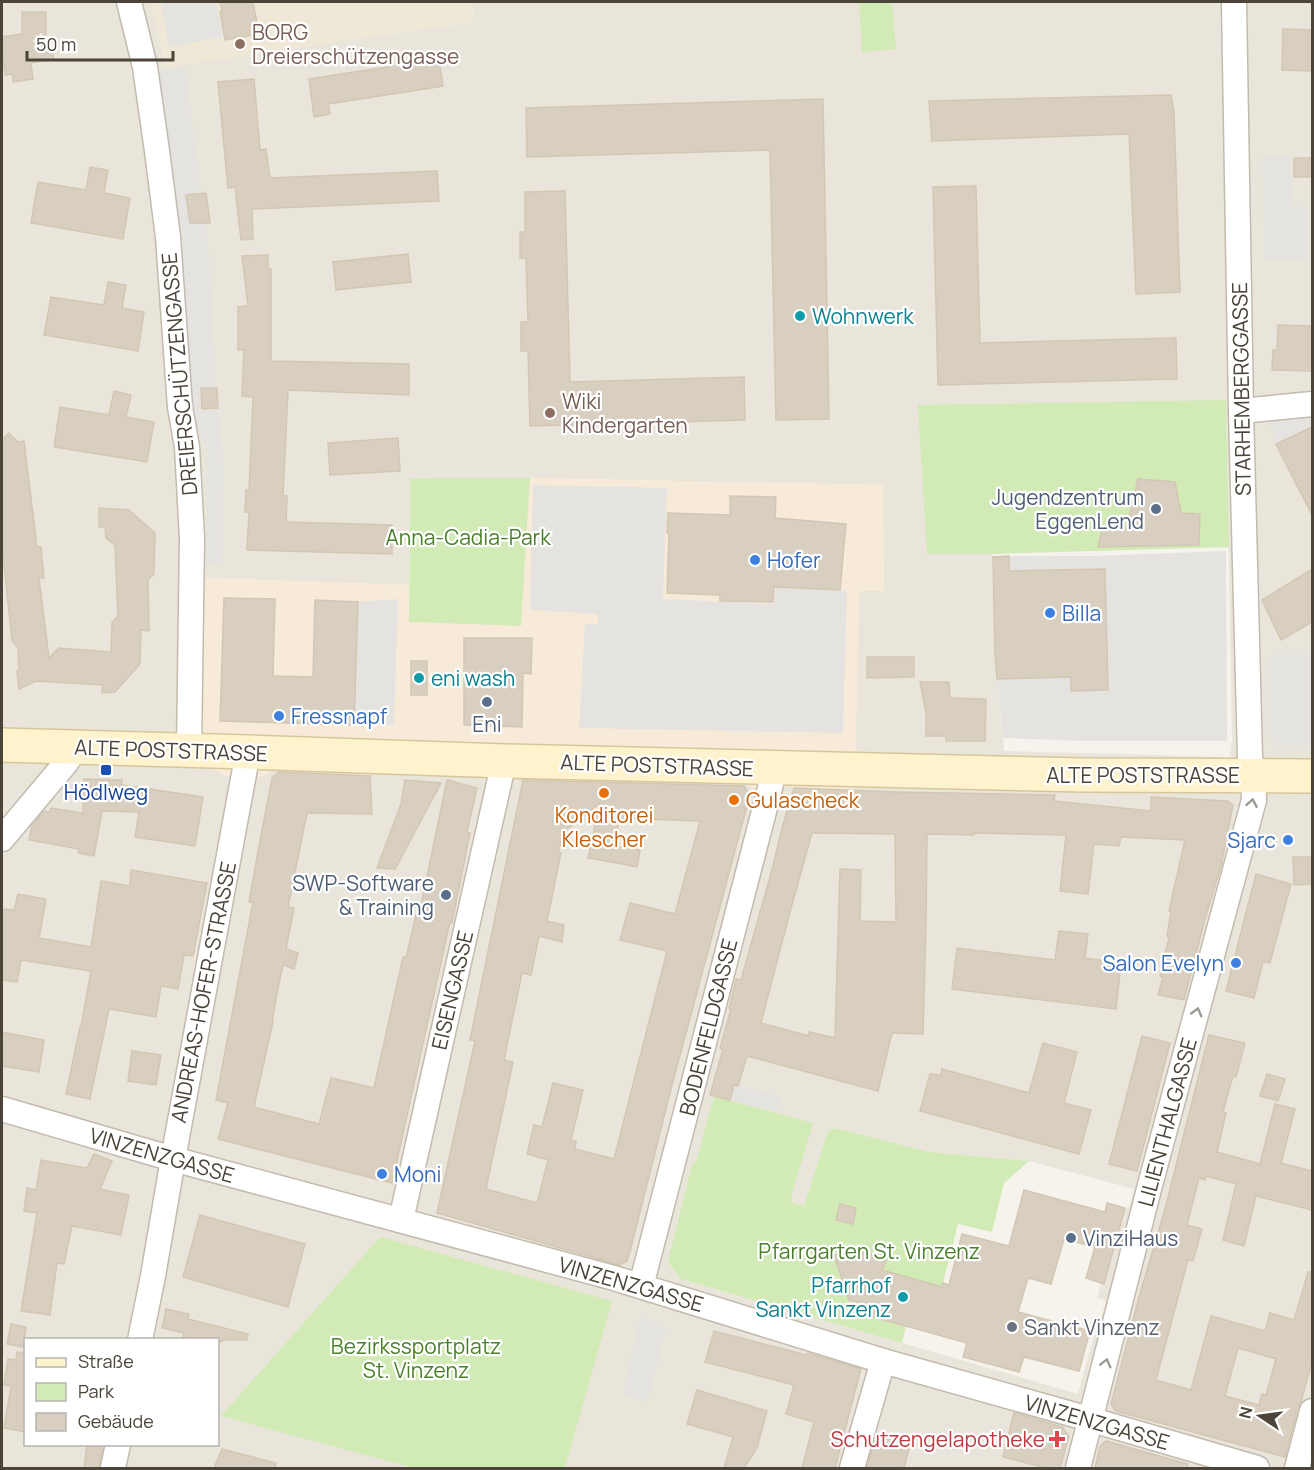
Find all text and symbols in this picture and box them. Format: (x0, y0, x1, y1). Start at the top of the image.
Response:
place label: BORG Dreierschützengasse (252, 18, 459, 70)
scale bar (27, 24, 172, 62)
text: 50 m (36, 32, 76, 56)
marker: BORG Dreierschützengasse (233, 37, 247, 51)
street label: DREIERSCHÜTZENGASSE (154, 251, 204, 497)
street label: STARHEMBERGGASSE (1225, 282, 1257, 496)
place label: Wohnwerk (812, 302, 914, 330)
marker: Wohnwerk (793, 309, 807, 323)
place label: Wiki Kindergarten (562, 387, 688, 439)
marker: Wiki Kindergarten (543, 406, 557, 420)
place label: Jugendzentrum EggenLend (992, 483, 1144, 535)
marker: Jugendzentrum EggenLend (1149, 502, 1163, 516)
park label: Anna-Cadia-Park (385, 523, 551, 551)
place label: Hofer (767, 546, 821, 574)
marker: Hofer (748, 553, 762, 567)
place label: Billa (1062, 599, 1101, 627)
marker: Billa (1043, 606, 1057, 620)
place label: eni wash (431, 664, 515, 692)
marker: eni wash (412, 671, 426, 685)
marker: Eni (480, 695, 494, 709)
place label: Fressnapf (291, 702, 388, 730)
marker: Fressnapf (272, 709, 286, 723)
place label: Eni (472, 710, 502, 738)
street label: ALTE POSTSTRASSE (74, 733, 268, 767)
street label: ALTE POSTSTRASSE (560, 748, 754, 782)
street label: ALTE POSTSTRASSE (1046, 761, 1240, 789)
marker: Hödlweg (99, 763, 113, 777)
place label: Hödlweg (64, 778, 148, 806)
marker: Konditorei Klescher (597, 786, 611, 800)
place label: Gulascheck (746, 786, 860, 814)
marker: Gulascheck (727, 793, 741, 807)
one-way arrow (1246, 798, 1258, 808)
place label: Konditorei Klescher (555, 801, 653, 853)
place label: Sjarc (1227, 826, 1276, 854)
marker: Sjarc (1281, 833, 1295, 847)
street label: ANDREAS-HOFER-STRASSE (164, 859, 242, 1125)
place label: SWP-Software & Training (292, 869, 434, 921)
marker: SWP-Software & Training (439, 888, 453, 902)
street label: EISENGASSE (425, 928, 479, 1052)
street label: BODENFELDGASSE (672, 936, 744, 1118)
place label: Salon Evelyn (1102, 949, 1224, 977)
marker: Salon Evelyn (1229, 956, 1243, 970)
one-way arrow (1190, 1007, 1202, 1017)
street label: LILIENTHALGASSE (1131, 1035, 1203, 1209)
street label: VINZENZGASSE (86, 1121, 238, 1189)
place label: Moni (394, 1160, 441, 1188)
marker: Moni (375, 1167, 389, 1181)
place label: VinziHaus (1083, 1224, 1178, 1252)
marker: VinziHaus (1064, 1231, 1078, 1245)
park label: Pfarrgarten St. Vinzenz (758, 1237, 980, 1265)
street label: VINZENZGASSE (555, 1250, 707, 1318)
place label: Pfarrhof Sankt Vinzenz (755, 1271, 892, 1323)
marker: Pfarrhof Sankt Vinzenz (896, 1290, 910, 1304)
place label: Sankt Vinzenz (1024, 1313, 1160, 1341)
marker: Sankt Vinzenz (1005, 1320, 1019, 1334)
park label: Bezirkssportplatz St. Vinzenz (331, 1332, 501, 1384)
legend (24, 1338, 219, 1446)
text: Straße (78, 1349, 134, 1373)
one-way arrow (1098, 1358, 1111, 1368)
text: Park (78, 1379, 115, 1403)
north arrow (1230, 1386, 1290, 1446)
street label: VINZENZGASSE (1021, 1388, 1173, 1456)
text: N (1233, 1405, 1257, 1421)
text: Gebäude (78, 1409, 154, 1433)
place label: Schutzengelapotheke (831, 1425, 1045, 1453)
marker: Schutzengelapotheke (1050, 1432, 1064, 1446)

